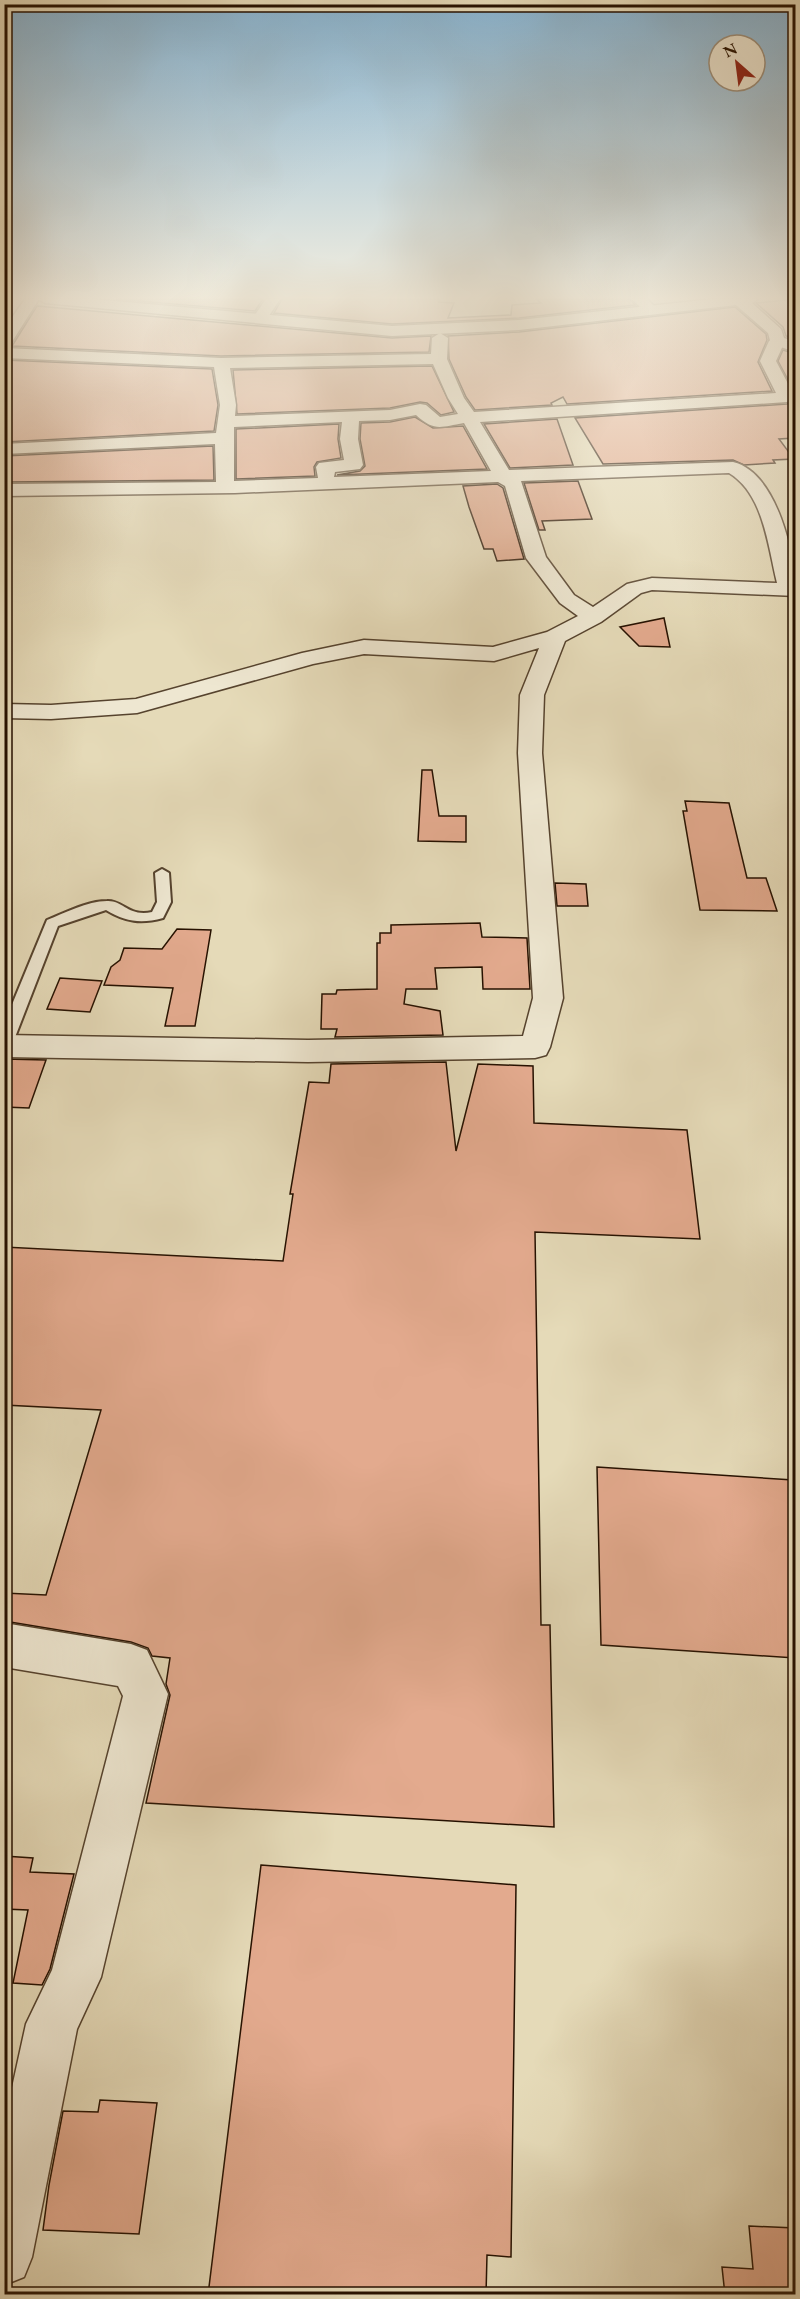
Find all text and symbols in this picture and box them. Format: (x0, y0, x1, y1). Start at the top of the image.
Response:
north arrow (707, 33, 767, 93)
text: N (720, 38, 741, 63)

